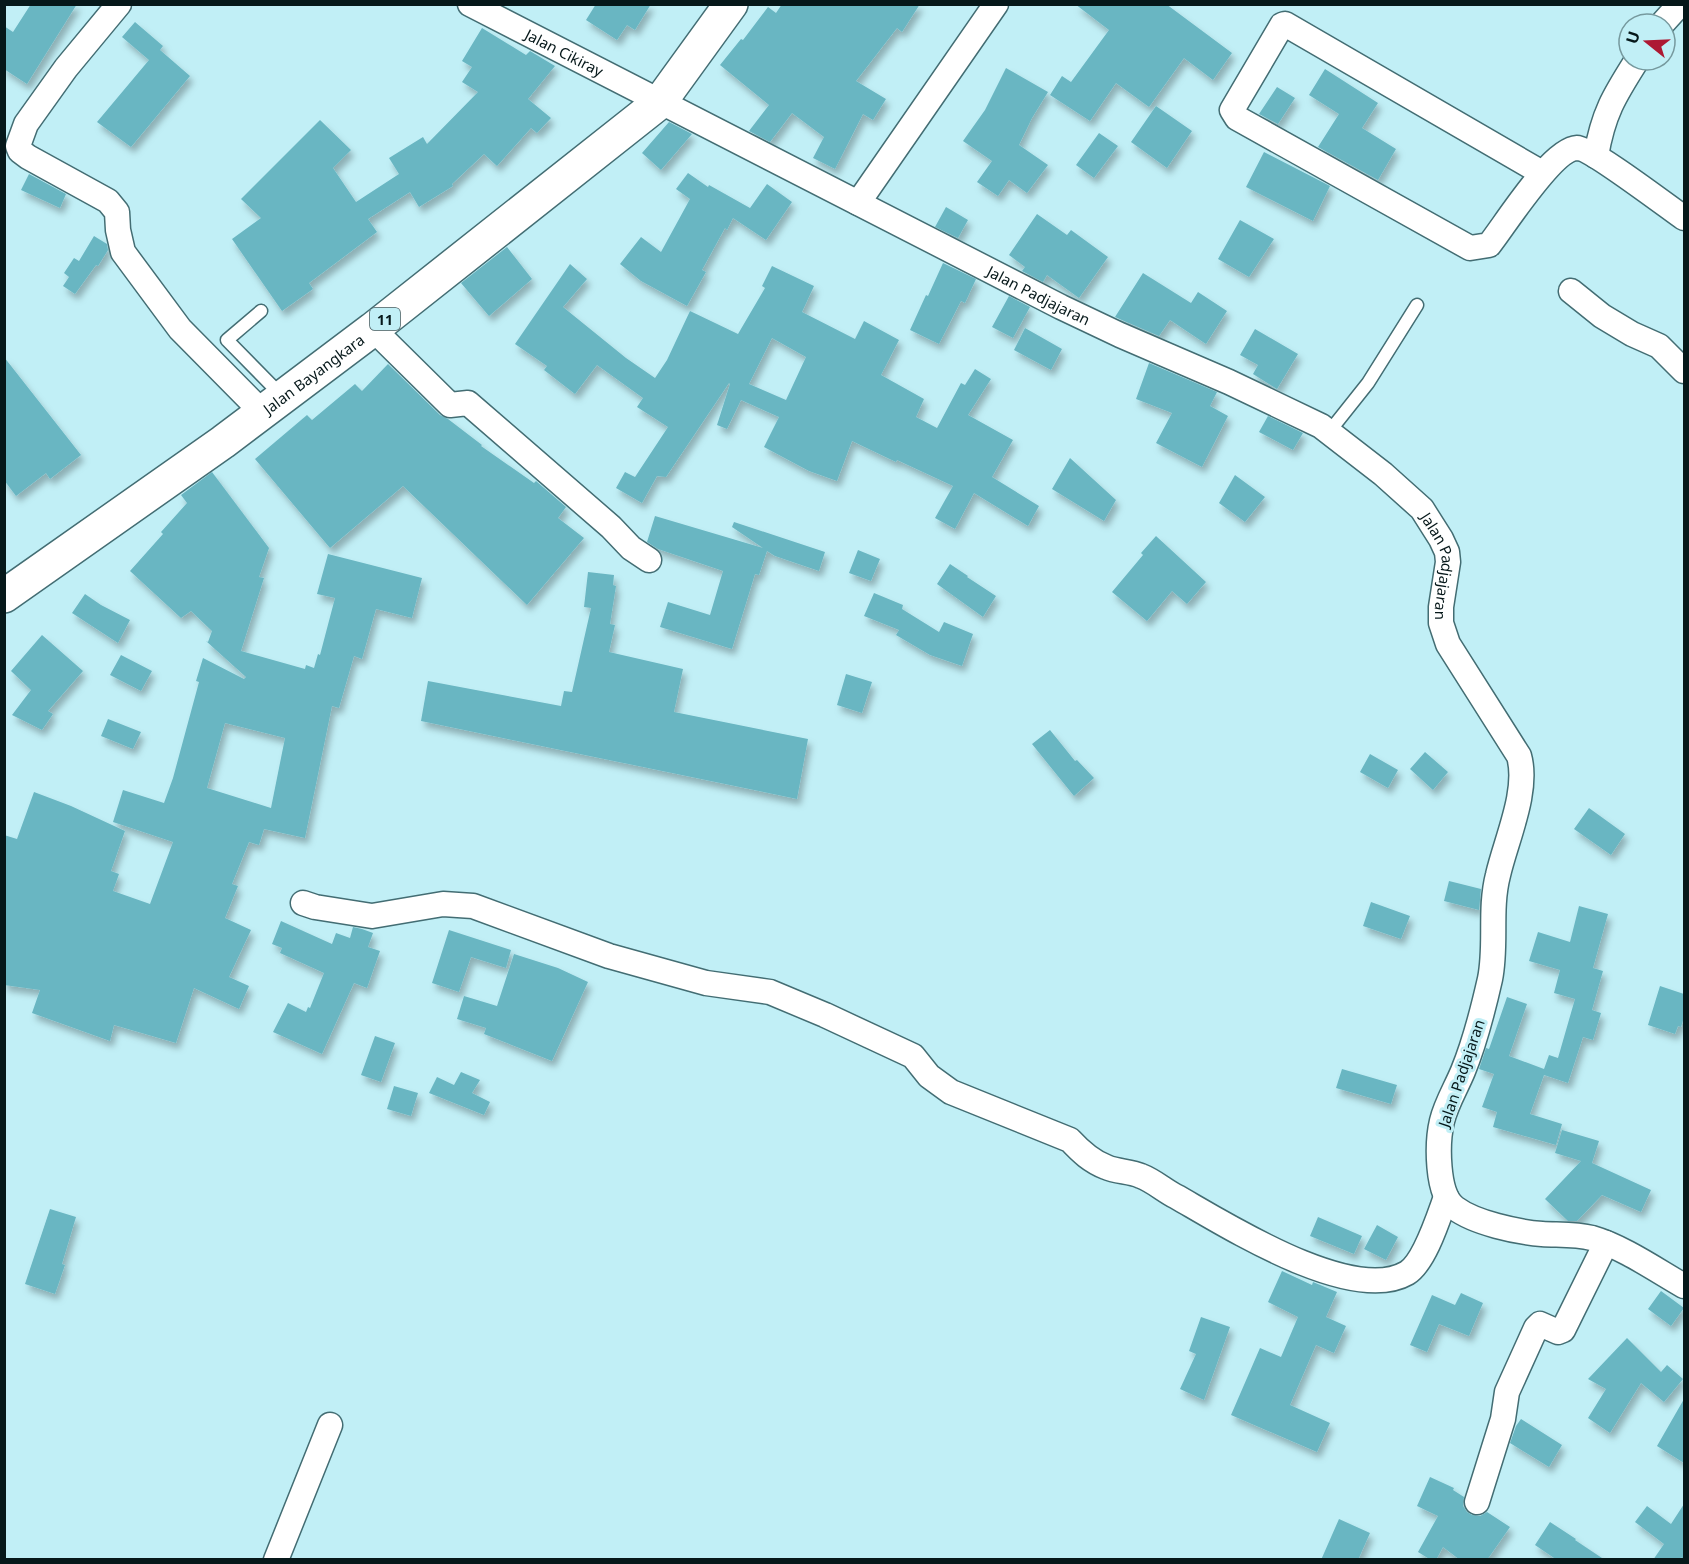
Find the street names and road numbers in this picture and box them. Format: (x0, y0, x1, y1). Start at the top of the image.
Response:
street label: Jalan Cikiray (520, 23, 607, 81)
street label: Jalan Padjajaran (982, 260, 1094, 329)
road number: 11 (370, 308, 400, 330)
street label: Jalan Bayangkara (257, 329, 368, 420)
street label: Jalan Padjajaran (1415, 507, 1458, 620)
street label: Jalan Padjajaran (1433, 1016, 1489, 1131)

